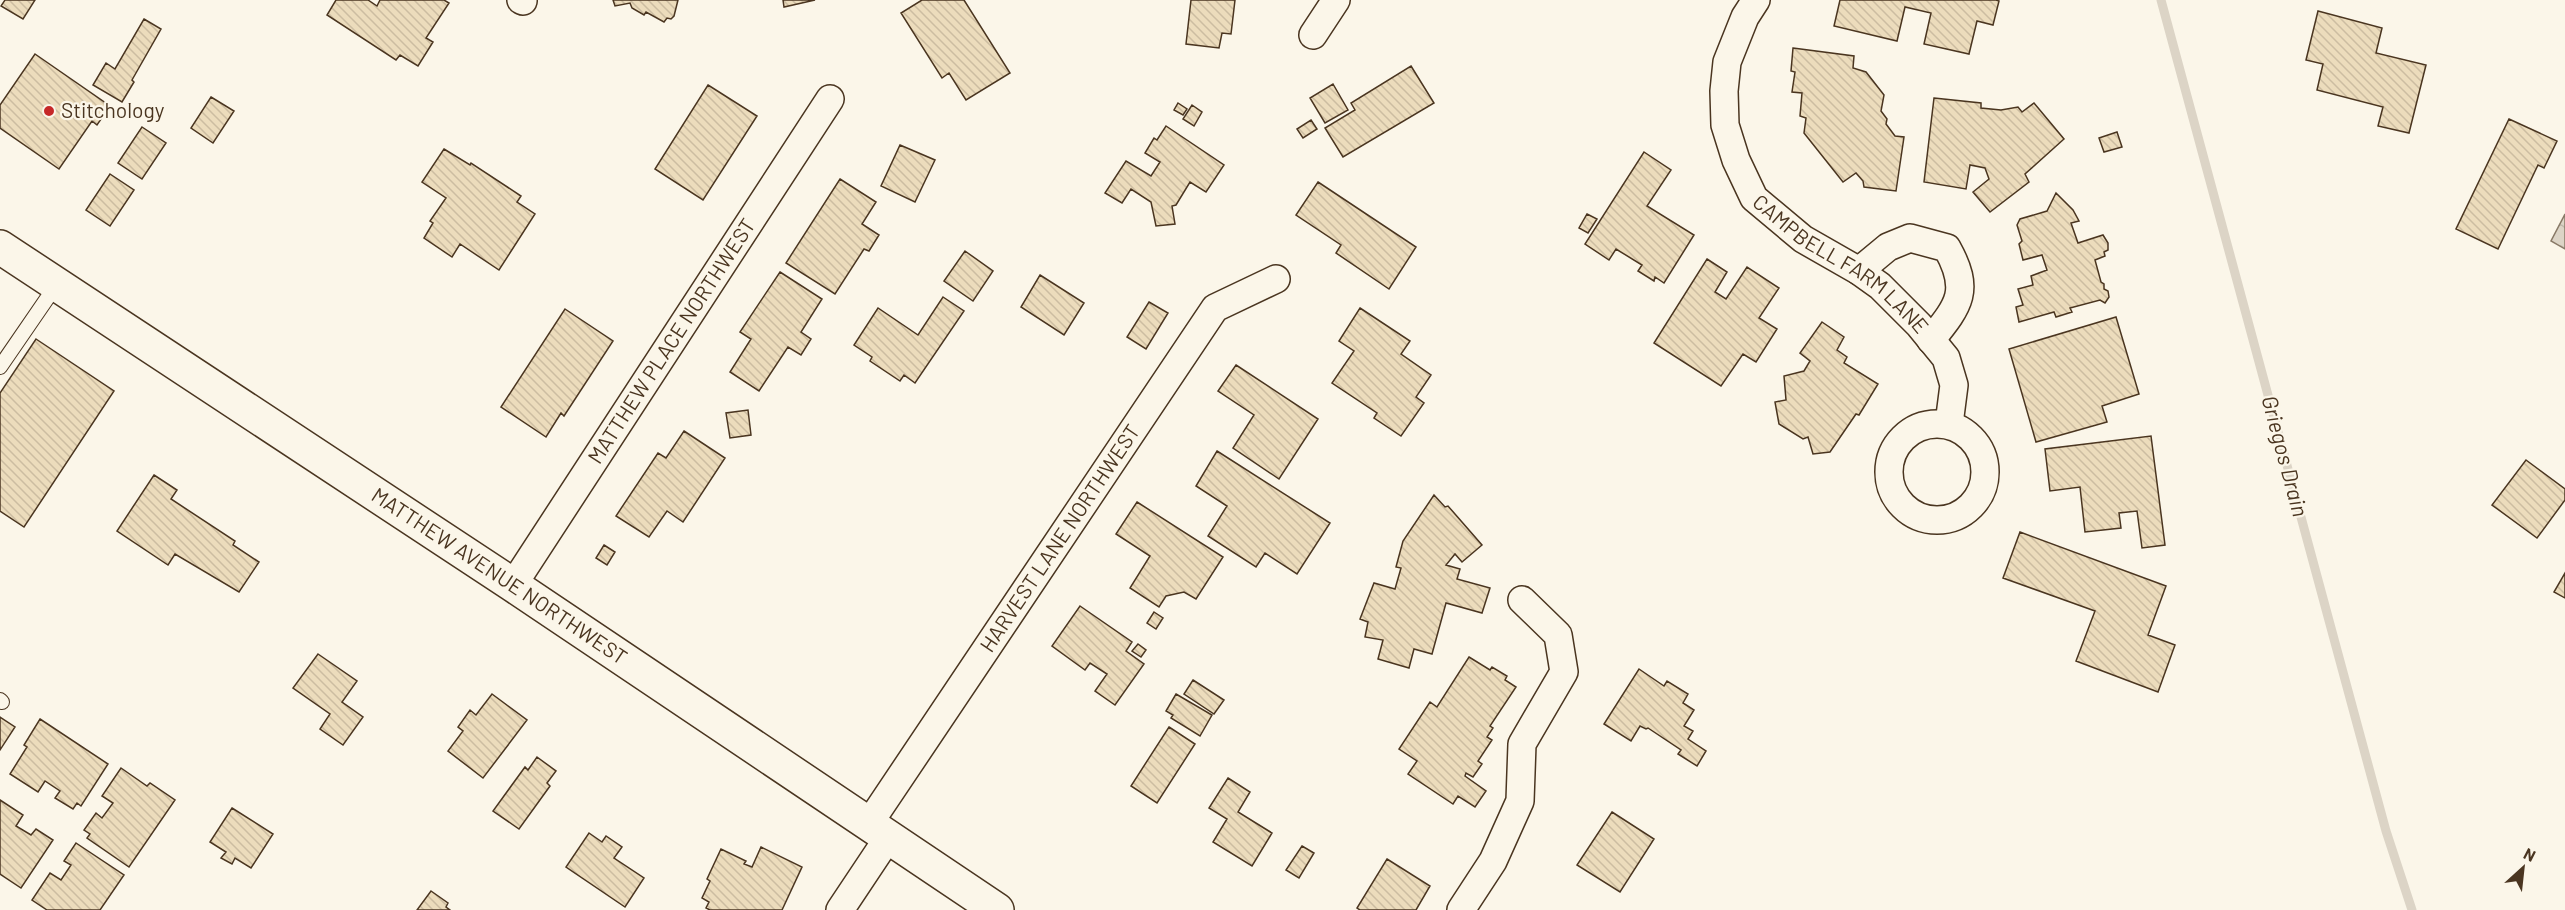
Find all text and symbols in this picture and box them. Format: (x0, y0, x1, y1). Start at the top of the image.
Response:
place label: Stitchology (61, 97, 165, 122)
marker: Stitchology (42, 104, 56, 118)
street label: CAMPBELL FARM LANE (1748, 189, 1935, 338)
street label: MATTHEW PLACE NORTHWEST (582, 213, 760, 468)
water label: Griegos Drain (2257, 392, 2315, 519)
street label: HARVEST LANE NORTHWEST (974, 419, 1144, 656)
street label: MATTHEW AVENUE NORTHWEST (367, 481, 632, 669)
north arrow (2493, 838, 2553, 898)
text: N (2521, 843, 2539, 865)

